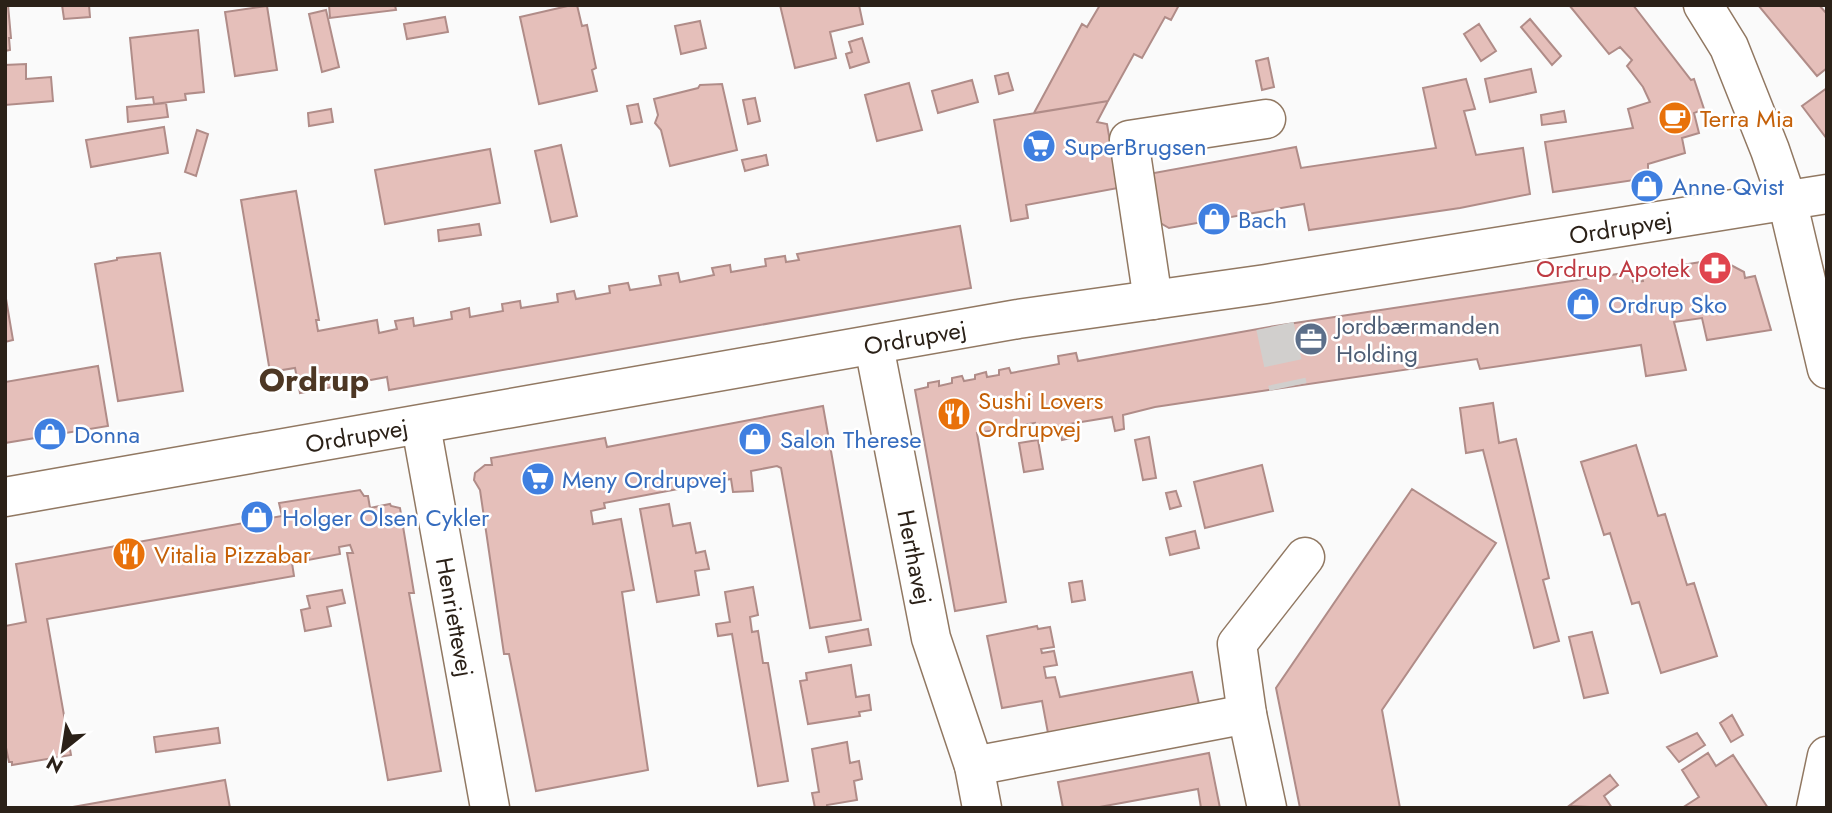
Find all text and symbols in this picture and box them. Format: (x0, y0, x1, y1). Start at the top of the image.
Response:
cafe icon: Terra Mia (1656, 99, 1694, 137)
place label: Terra Mia (1700, 101, 1794, 136)
supermarket icon: SuperBrugsen (1020, 127, 1058, 165)
place label: SuperBrugsen (1064, 129, 1207, 164)
shop icon: Anne Qvist (1628, 167, 1666, 205)
place label: Anne Qvist (1672, 169, 1784, 204)
shop icon: Bach (1195, 200, 1233, 238)
place label: Bach (1238, 202, 1287, 237)
street label: Ordrupvej (1567, 202, 1674, 253)
pharmacy icon: Ordrup Apotek (1696, 249, 1734, 287)
place label: Ordrup Apotek (1536, 251, 1690, 286)
shop icon: Ordrup Sko (1564, 285, 1602, 323)
place label: Ordrup Sko (1608, 287, 1727, 322)
place label: Jordbærmanden Holding (1333, 308, 1500, 371)
street label: Ordrupvej (861, 311, 969, 363)
office icon: Jordbærmanden Holding (1292, 320, 1330, 358)
district label: Ordrup (259, 357, 369, 403)
place label: Sushi Lovers Ordrupvej (978, 383, 1103, 446)
restaurant icon: Sushi Lovers Ordrupvej (935, 395, 973, 433)
street label: Ordrupvej (303, 409, 411, 461)
shop icon: Donna (31, 415, 69, 453)
place label: Donna (74, 417, 140, 452)
shop icon: Salon Therese (736, 420, 774, 458)
place label: Salon Therese (780, 422, 922, 457)
supermarket icon: Meny Ordrupvej (519, 460, 557, 498)
place label: Meny Ordrupvej (562, 462, 728, 497)
shop icon: Holger Olsen Cykler (238, 498, 276, 536)
place label: Holger Olsen Cykler (282, 500, 490, 535)
street label: Herthavej (889, 506, 942, 608)
restaurant icon: Vitalia Pizzabar (110, 535, 148, 573)
place label: Vitalia Pizzabar (154, 537, 312, 572)
street label: Henriettevej (427, 554, 483, 680)
north arrow (28, 715, 98, 785)
text: N (41, 749, 68, 780)

